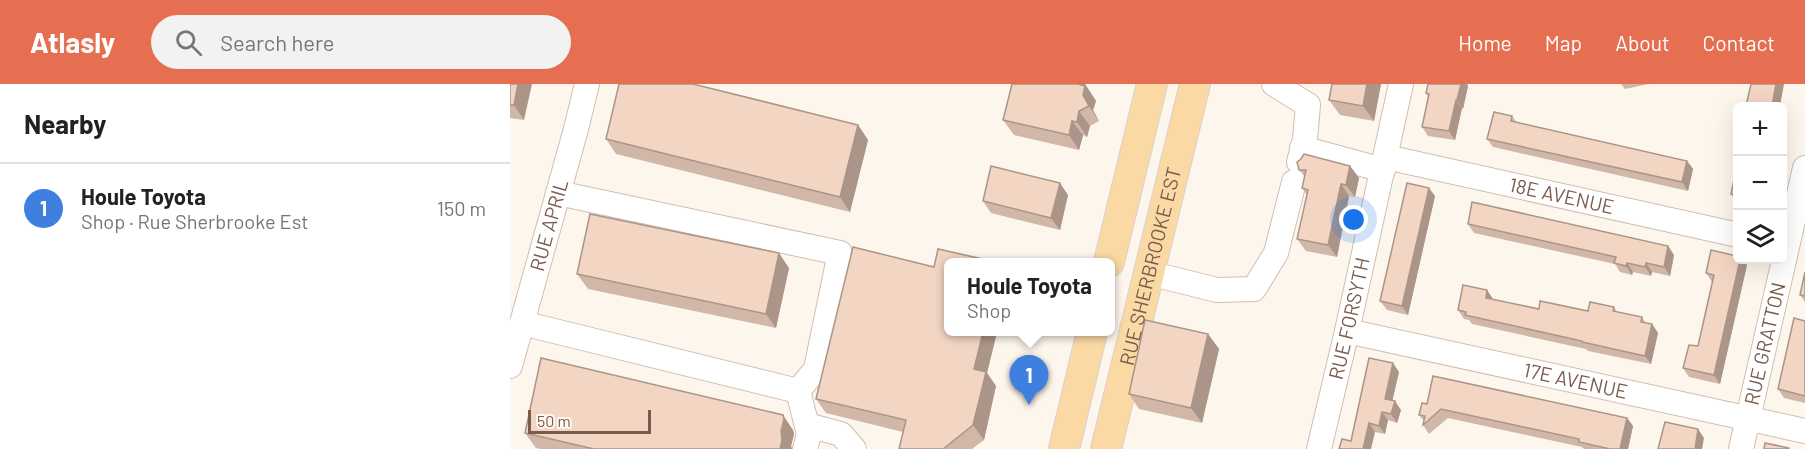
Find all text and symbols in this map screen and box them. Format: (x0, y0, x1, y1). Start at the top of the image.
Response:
search box (151, 15, 571, 69)
text: Atlasly (30, 25, 115, 59)
icon: search (172, 26, 205, 59)
text: Search here (220, 29, 335, 55)
text: Home (1458, 30, 1512, 55)
text: Map (1545, 30, 1582, 55)
text: About (1615, 30, 1670, 55)
text: Contact (1703, 30, 1775, 55)
map controls (1733, 102, 1787, 264)
button: + (1733, 102, 1787, 156)
text: Nearby (24, 108, 106, 139)
button: − (1733, 156, 1787, 210)
street label: RUE SHERBROOKE EST (1114, 165, 1185, 368)
street label: 18E AVENUE (1507, 172, 1617, 218)
street label: RUE APRIL (524, 177, 572, 274)
text: Houle Toyota (81, 183, 206, 209)
text: 1 (40, 196, 47, 220)
text: 150 m (437, 196, 486, 220)
your location (1339, 205, 1368, 234)
text: Shop · Rue Sherbrooke Est (81, 209, 309, 233)
button: layers (1733, 210, 1787, 264)
street label: RUE FORSYTH (1323, 255, 1374, 382)
popup (944, 258, 1115, 336)
text: Houle Toyota (967, 272, 1092, 298)
street label: RUE GRATTON (1738, 280, 1790, 407)
text: Shop (967, 298, 1011, 322)
pin: 1 (1010, 356, 1048, 405)
street label: 17E AVENUE (1521, 357, 1630, 403)
scale bar (528, 407, 651, 434)
text: 50 m (537, 411, 571, 430)

